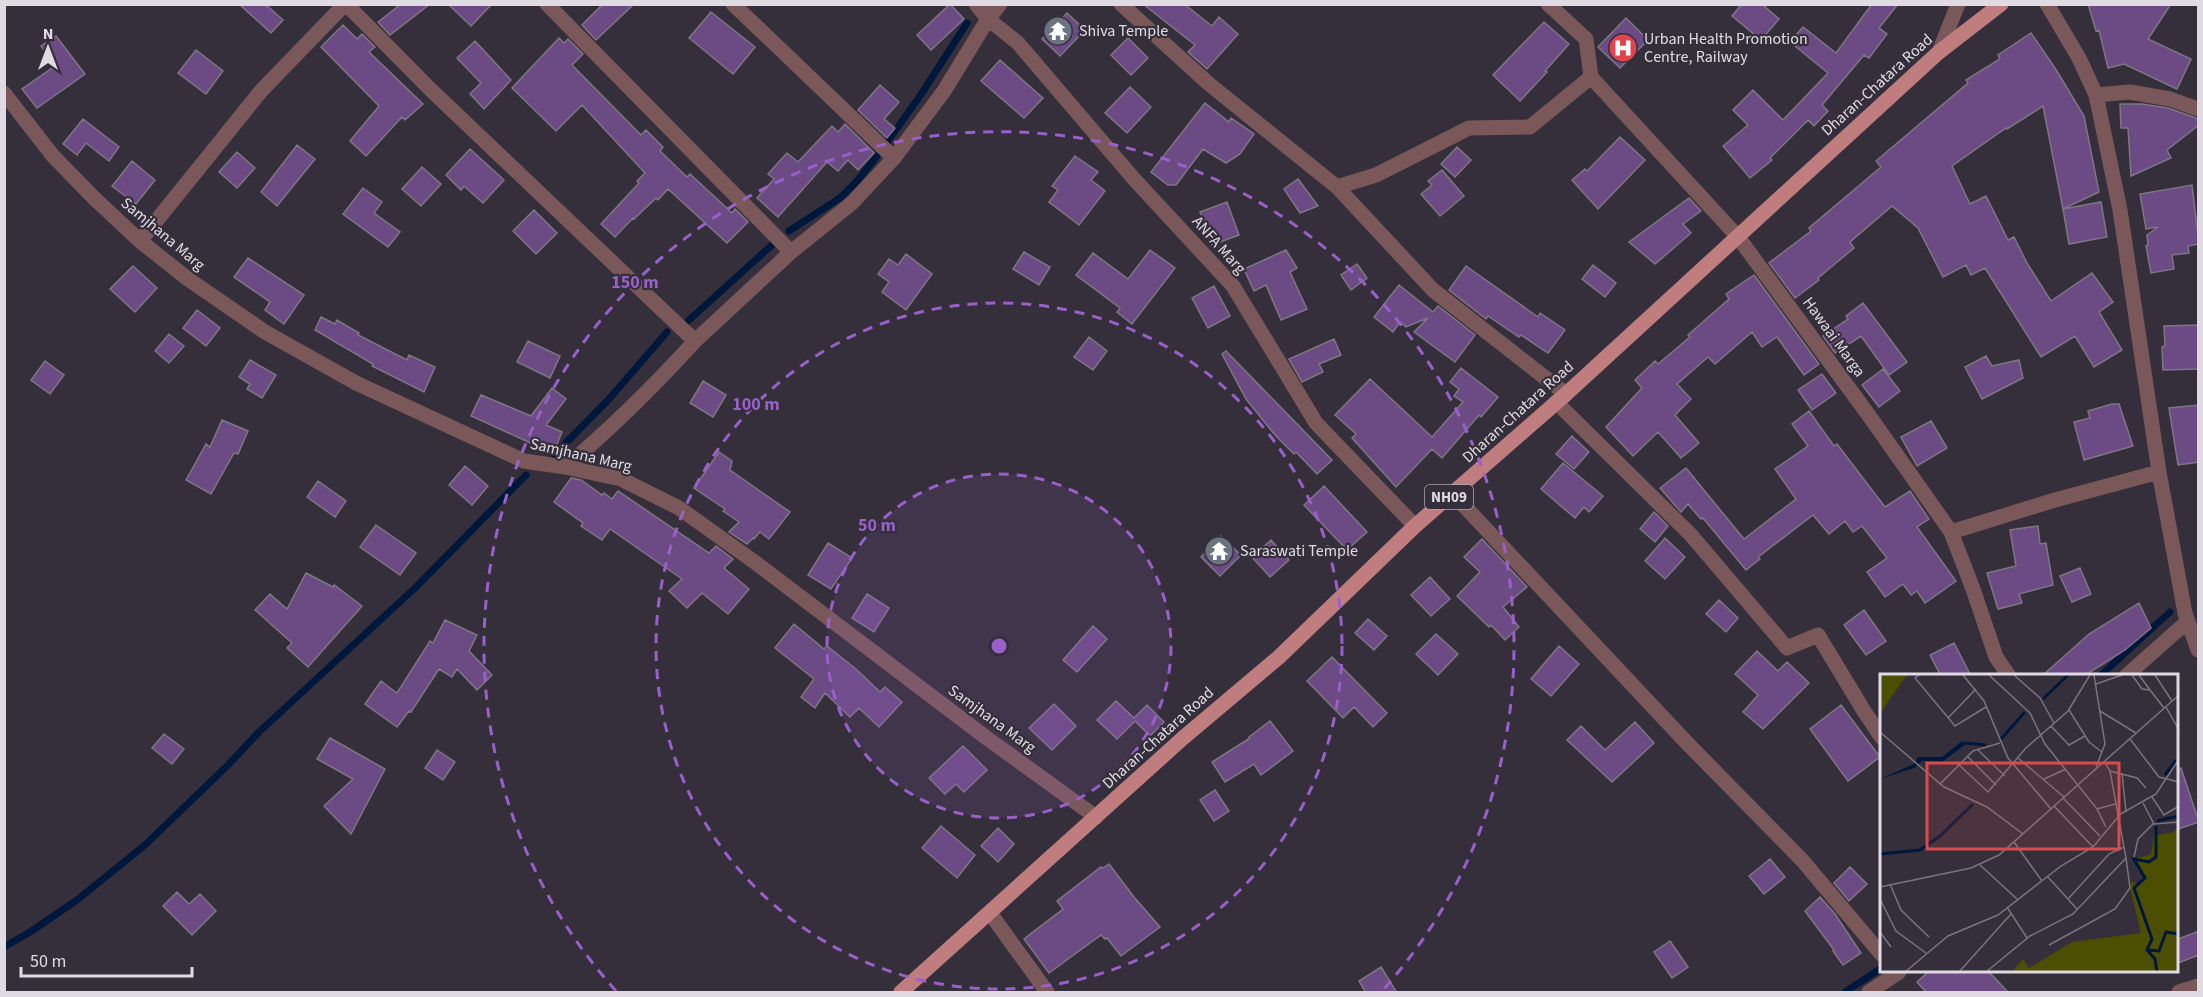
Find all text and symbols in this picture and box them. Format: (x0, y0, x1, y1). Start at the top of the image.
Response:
temple icon: Shiva Temple (1042, 15, 1074, 47)
north arrow (18, 18, 78, 78)
place label: Shiva Temple (1079, 20, 1168, 42)
text: N (43, 23, 53, 45)
place label: Urban Health Promotion Centre, Railway (1644, 28, 1808, 68)
street label: Dharan-Chatara Road (1816, 29, 1938, 141)
hospital icon: Urban Health Promotion Centre, Railway (1607, 32, 1639, 64)
street label: Samjhana Marg (116, 192, 210, 276)
street label: ANFA Marg (1187, 211, 1251, 279)
text: 150 m (611, 270, 659, 295)
street label: Hawaai Marga (1797, 292, 1871, 382)
street label: Dharan-Chatara Road (1457, 356, 1579, 468)
text: 100 m (732, 392, 780, 417)
street label: Samjhana Marg (528, 433, 634, 477)
road number: NH09 (1425, 485, 1473, 509)
text: 50 m (858, 513, 896, 538)
temple icon: Saraswati Temple (1203, 535, 1235, 567)
place label: Saraswati Temple (1240, 540, 1358, 562)
centre of rings (989, 636, 1009, 656)
inset map (1880, 674, 2179, 973)
street label: Samjhana Marg (944, 680, 1040, 758)
street label: Dharan-Chatara Road (1097, 682, 1219, 794)
scale bar (21, 940, 192, 978)
text: 50 m (30, 949, 66, 974)

